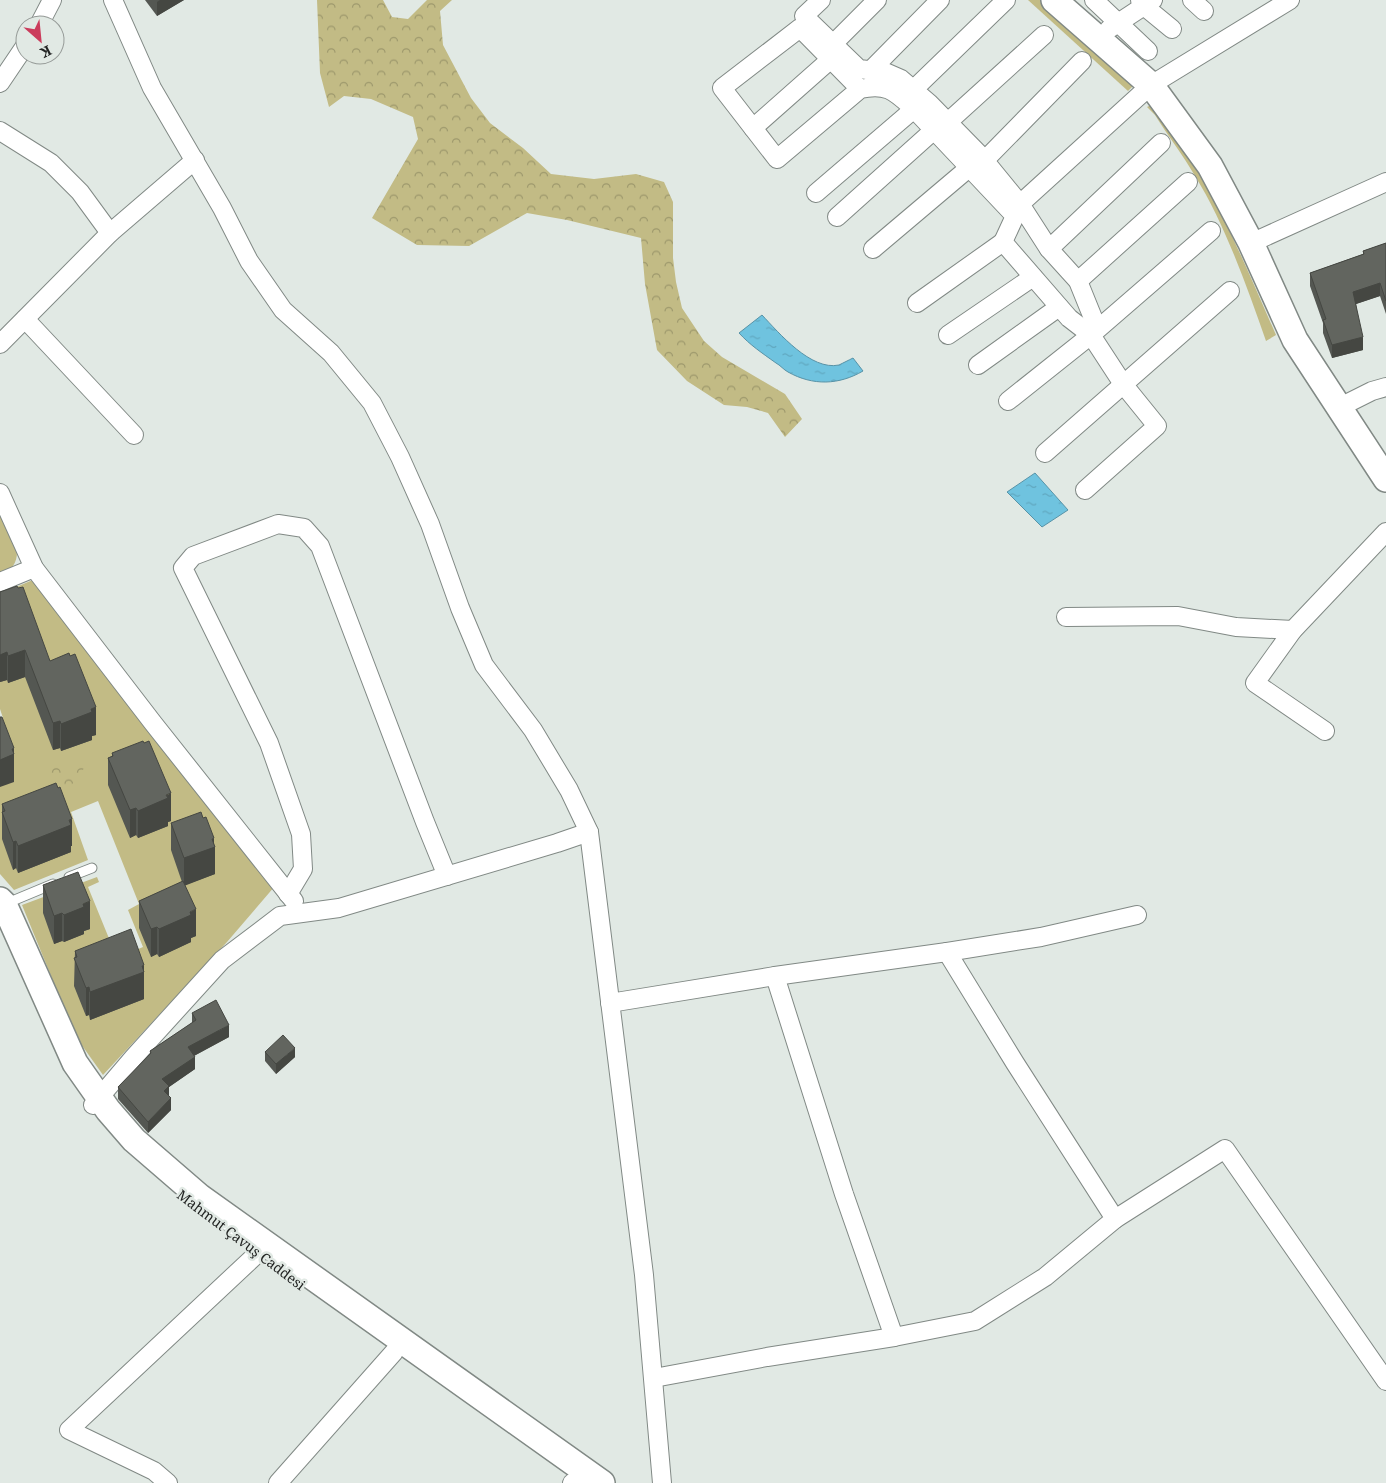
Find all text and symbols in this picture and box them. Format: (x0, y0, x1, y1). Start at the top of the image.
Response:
north arrow (15, 15, 65, 65)
text: K (37, 41, 55, 63)
street label: Mahmut Çavuş Caddesi (173, 1185, 310, 1294)

